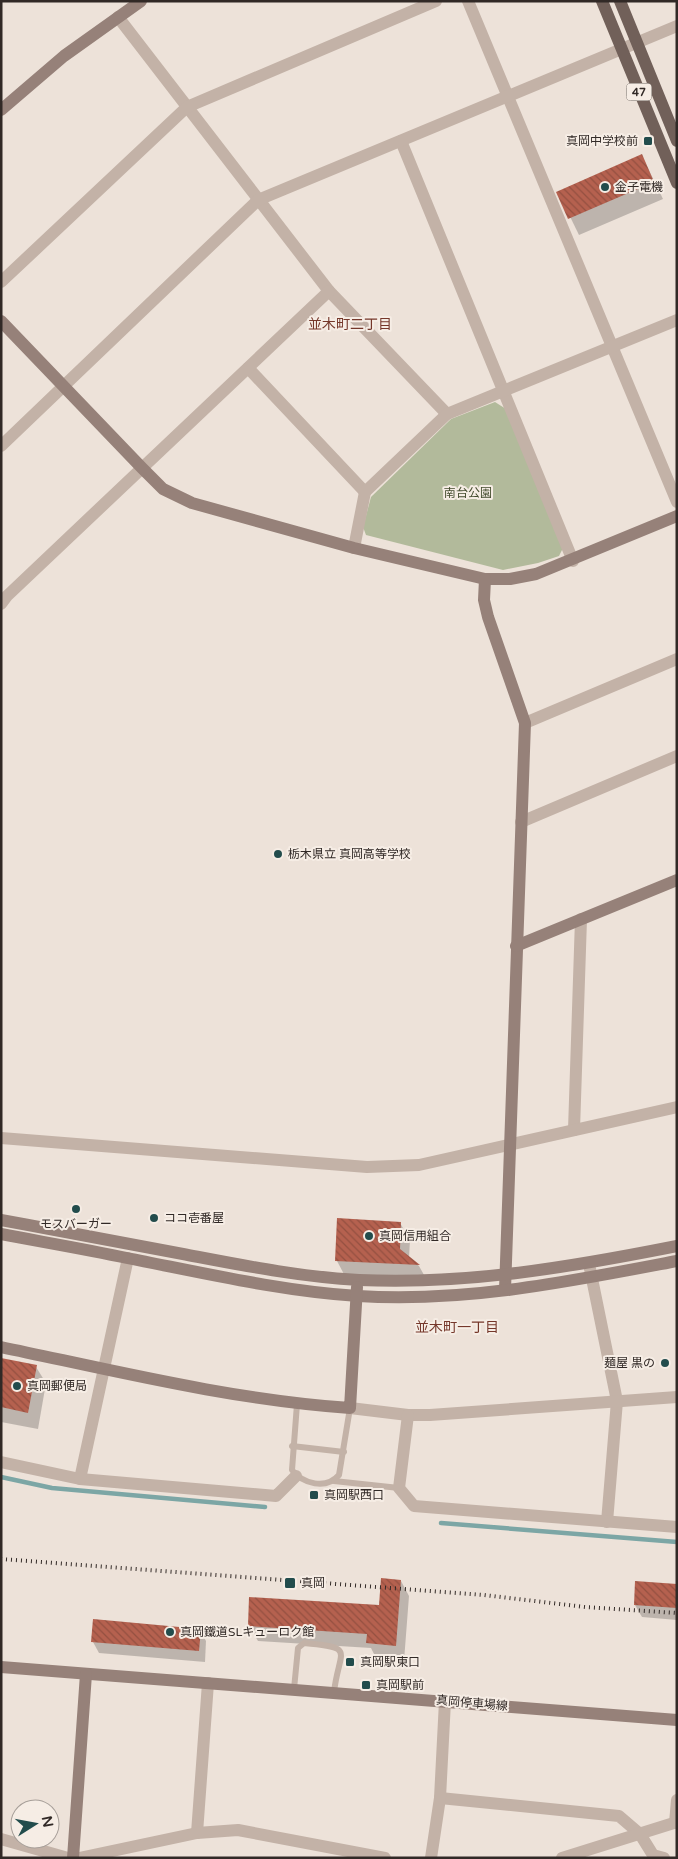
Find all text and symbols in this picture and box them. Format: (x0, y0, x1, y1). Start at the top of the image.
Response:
road number: 47 (626, 84, 652, 100)
place label: 真岡中学校前 (566, 134, 638, 148)
marker: 真岡中学校前 (642, 135, 654, 147)
place label: 金子電機 (615, 180, 663, 194)
marker: 金子電機 (599, 181, 611, 193)
district label: 並木町二丁目 (308, 316, 392, 333)
park label: 南台公園 (444, 486, 492, 500)
place label: 栃木県立 真岡高等学校 (288, 847, 411, 861)
marker: 栃木県立 真岡高等学校 (272, 848, 284, 860)
marker: モスバーガー (70, 1203, 82, 1215)
place label: ココ壱番屋 (164, 1211, 224, 1225)
marker: ココ壱番屋 (148, 1212, 160, 1224)
place label: モスバーガー (40, 1217, 112, 1231)
place label: 真岡信用組合 (379, 1229, 451, 1243)
marker: 真岡信用組合 (363, 1230, 375, 1242)
district label: 並木町一丁目 (415, 1319, 499, 1336)
place label: 麺屋 黒の (604, 1356, 655, 1370)
marker: 麺屋 黒の (659, 1357, 671, 1369)
place label: 真岡郵便局 (27, 1379, 87, 1393)
marker: 真岡郵便局 (11, 1380, 23, 1392)
place label: 真岡駅西口 (324, 1488, 384, 1502)
marker: 真岡駅西口 (308, 1489, 320, 1501)
marker: 真岡 (283, 1576, 297, 1590)
place label: 真岡 (301, 1576, 325, 1590)
place label: 真岡鐵道SLキューロク館 (180, 1625, 314, 1639)
marker: 真岡鐵道SLキューロク館 (164, 1626, 176, 1638)
place label: 真岡駅東口 (360, 1655, 420, 1669)
marker: 真岡駅東口 (344, 1656, 356, 1668)
place label: 真岡駅前 (376, 1678, 424, 1692)
marker: 真岡駅前 (360, 1679, 372, 1691)
street label: 真岡停車場線 (436, 1693, 508, 1713)
north arrow (10, 1799, 60, 1849)
text: N (38, 1814, 57, 1829)

